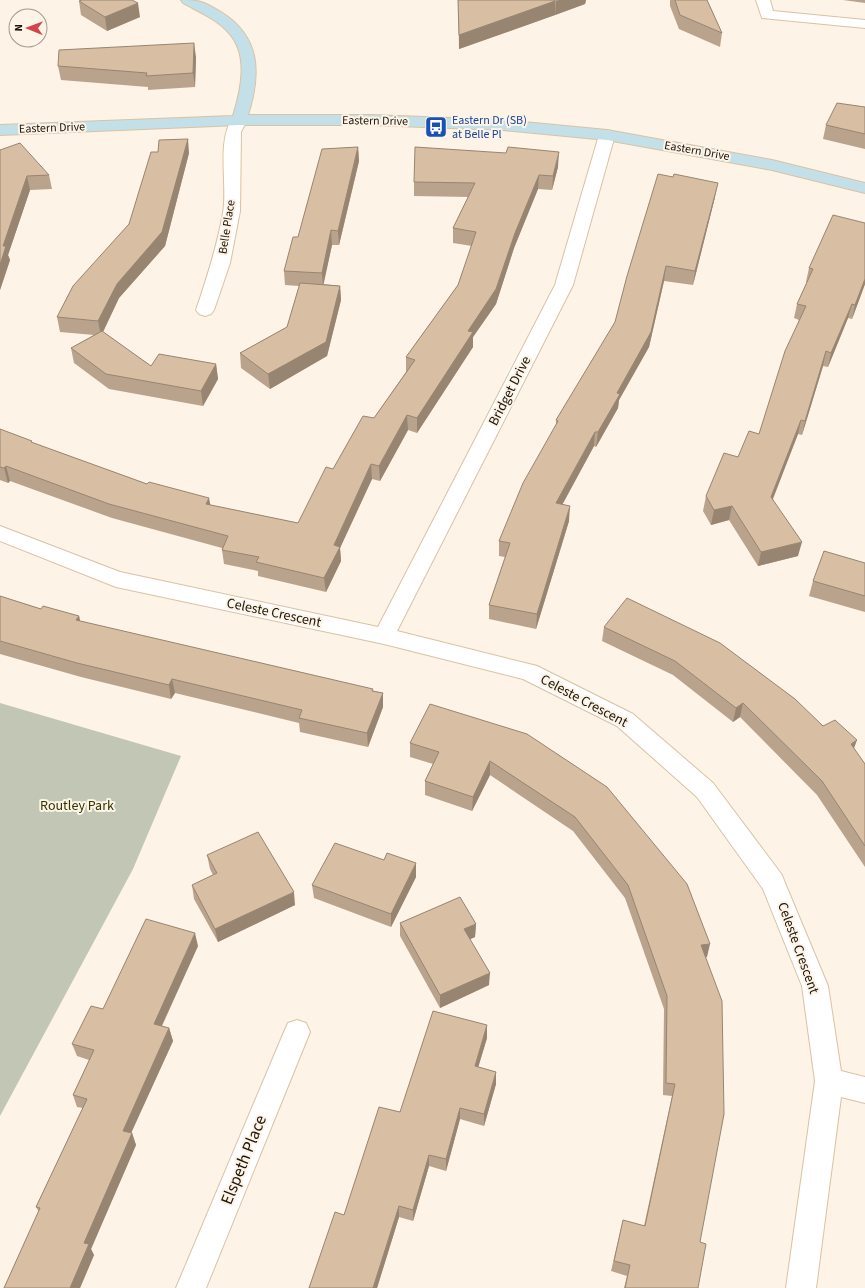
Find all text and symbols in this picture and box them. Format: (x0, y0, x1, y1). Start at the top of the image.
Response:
north arrow (8, 8, 48, 48)
text: N (11, 24, 26, 32)
street label: Eastern Drive (342, 112, 408, 130)
place label: Eastern Dr (SB) at Belle Pl (452, 112, 527, 143)
bus stop icon: Eastern Dr (SB) at Belle Pl (423, 114, 449, 140)
street label: Eastern Drive (19, 118, 85, 138)
street label: Eastern Drive (663, 137, 731, 165)
street label: Belle Place (214, 199, 240, 255)
street label: Bridget Drive (484, 353, 536, 429)
street label: Celeste Crescent (225, 593, 323, 633)
street label: Celeste Crescent (537, 670, 631, 733)
park label: Routley Park (40, 796, 114, 816)
street label: Celeste Crescent (772, 899, 824, 997)
street label: Elspeth Place (215, 1112, 273, 1208)

